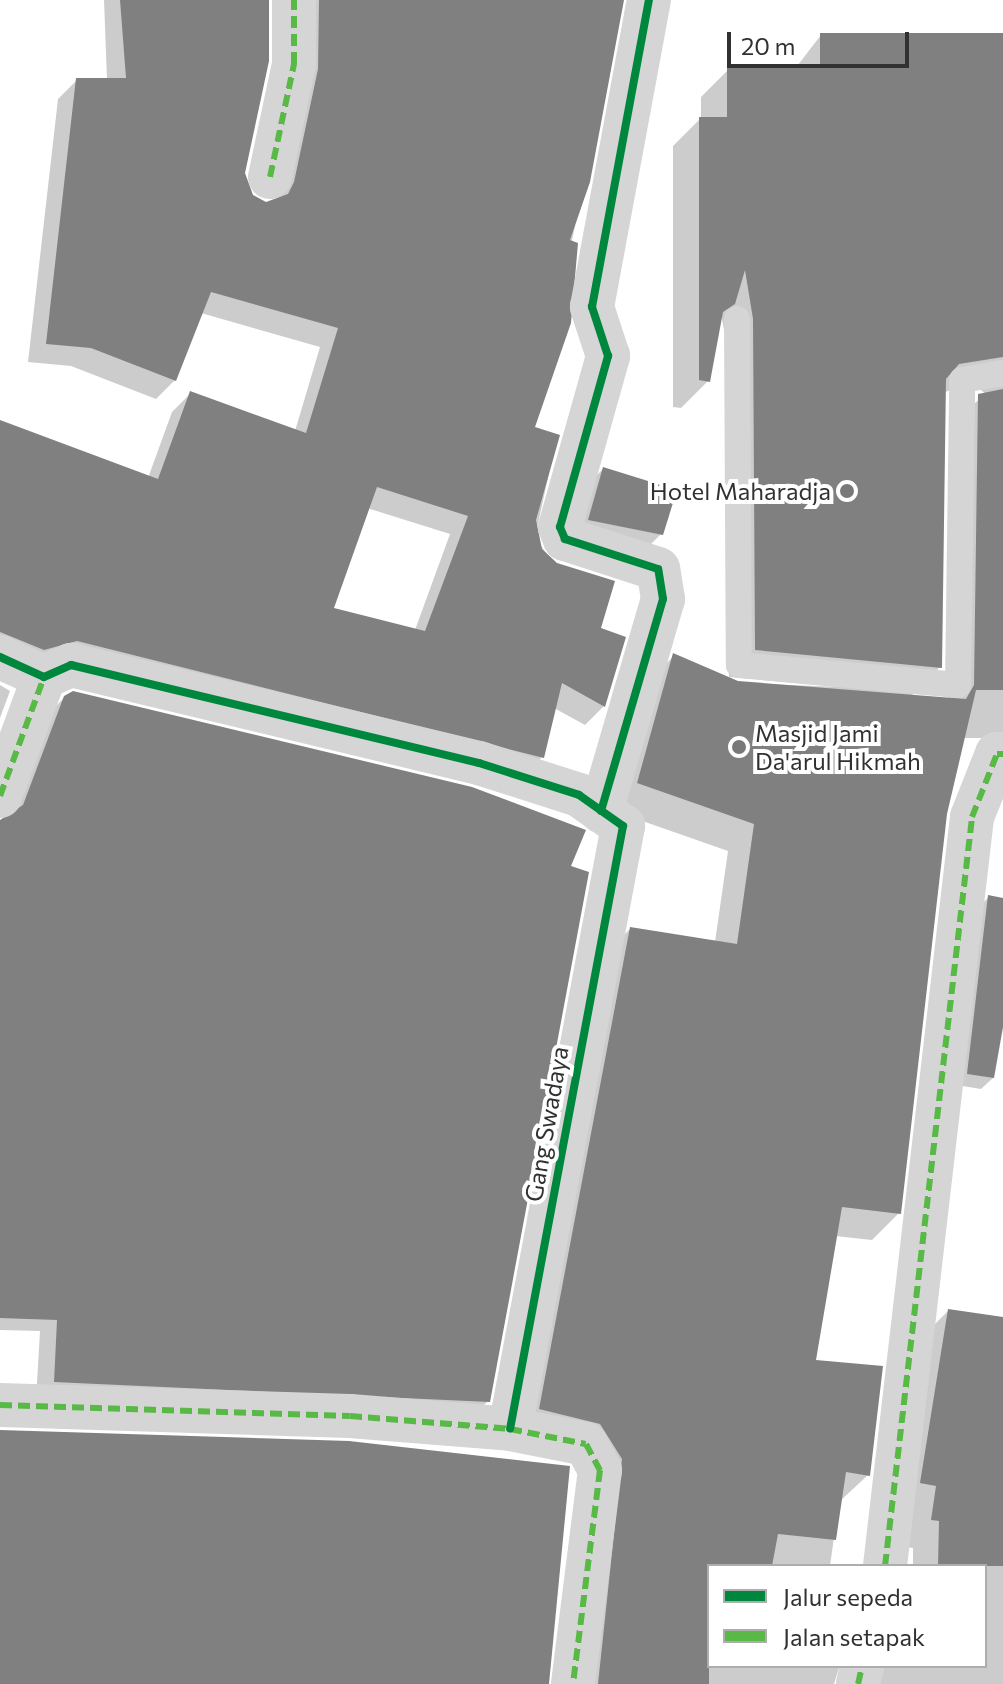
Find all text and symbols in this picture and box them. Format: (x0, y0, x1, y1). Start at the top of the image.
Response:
scale bar (731, 16, 913, 66)
text: 20 m (741, 31, 795, 60)
place label: Hotel Maharadja (650, 477, 831, 505)
marker: Hotel Maharadja (838, 482, 856, 500)
place label: Masjid Jami Da'arul Hikmah (755, 719, 921, 775)
marker: Masjid Jami Da'arul Hikmah (730, 738, 748, 756)
street label: Gang Swadaya (518, 1044, 574, 1204)
legend (707, 1564, 987, 1668)
text: Jalur sepeda (783, 1582, 913, 1611)
text: Jalan setapak (783, 1622, 925, 1651)

